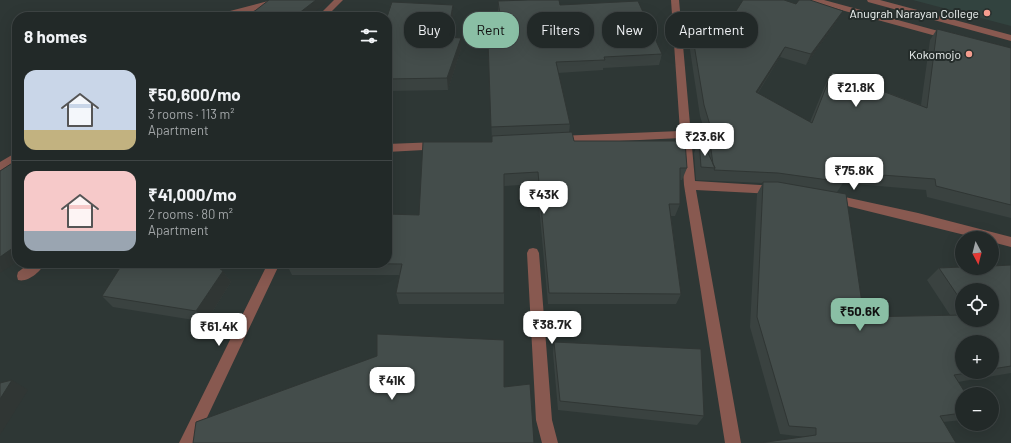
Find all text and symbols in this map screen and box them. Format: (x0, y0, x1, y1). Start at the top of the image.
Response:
place label: Anugrah Narayan College (849, 6, 979, 20)
marker: Anugrah Narayan College (982, 8, 992, 18)
chip: Buy (404, 12, 455, 48)
chip: Rent (463, 12, 519, 48)
chip: Filters (527, 12, 594, 48)
chip: New (602, 12, 657, 48)
chip: Apartment (665, 12, 758, 48)
icon: filters (358, 25, 380, 47)
text: 8 homes (24, 26, 87, 46)
place label: Kokomojo (909, 47, 961, 61)
marker: Kokomojo (964, 49, 974, 59)
pin: ₹21.8K (823, 74, 889, 108)
text: ₹21.8K (837, 79, 875, 95)
text: ₹50,600/mo (148, 84, 241, 104)
icon: home (56, 86, 104, 134)
text: 3 rooms · 113 m² (148, 106, 235, 122)
text: Apartment (148, 122, 209, 138)
pin: ₹23.6K (672, 123, 738, 157)
text: ₹23.6K (685, 128, 725, 144)
pin: ₹75.8K (821, 157, 887, 191)
text: ₹75.8K (834, 162, 874, 178)
pin: ₹43K (520, 181, 568, 215)
text: ₹41,000/mo (148, 184, 237, 204)
text: ₹43K (529, 186, 559, 202)
icon: home (56, 187, 104, 235)
text: 2 rooms · 80 m² (148, 206, 233, 222)
text: Apartment (148, 222, 209, 238)
north arrow (955, 231, 999, 275)
map controls (955, 231, 999, 431)
button: locate (955, 283, 999, 327)
pin: ₹50.6K (827, 298, 893, 332)
text: ₹50.6K (840, 303, 880, 319)
pin: ₹38.7K (519, 311, 585, 345)
pin: ₹61.4K (186, 313, 252, 347)
text: ₹38.7K (532, 316, 572, 332)
text: ₹61.4K (200, 318, 238, 334)
button: + (955, 335, 999, 379)
pin: ₹41K (368, 367, 416, 401)
text: ₹41K (379, 372, 405, 388)
button: − (955, 387, 999, 431)

